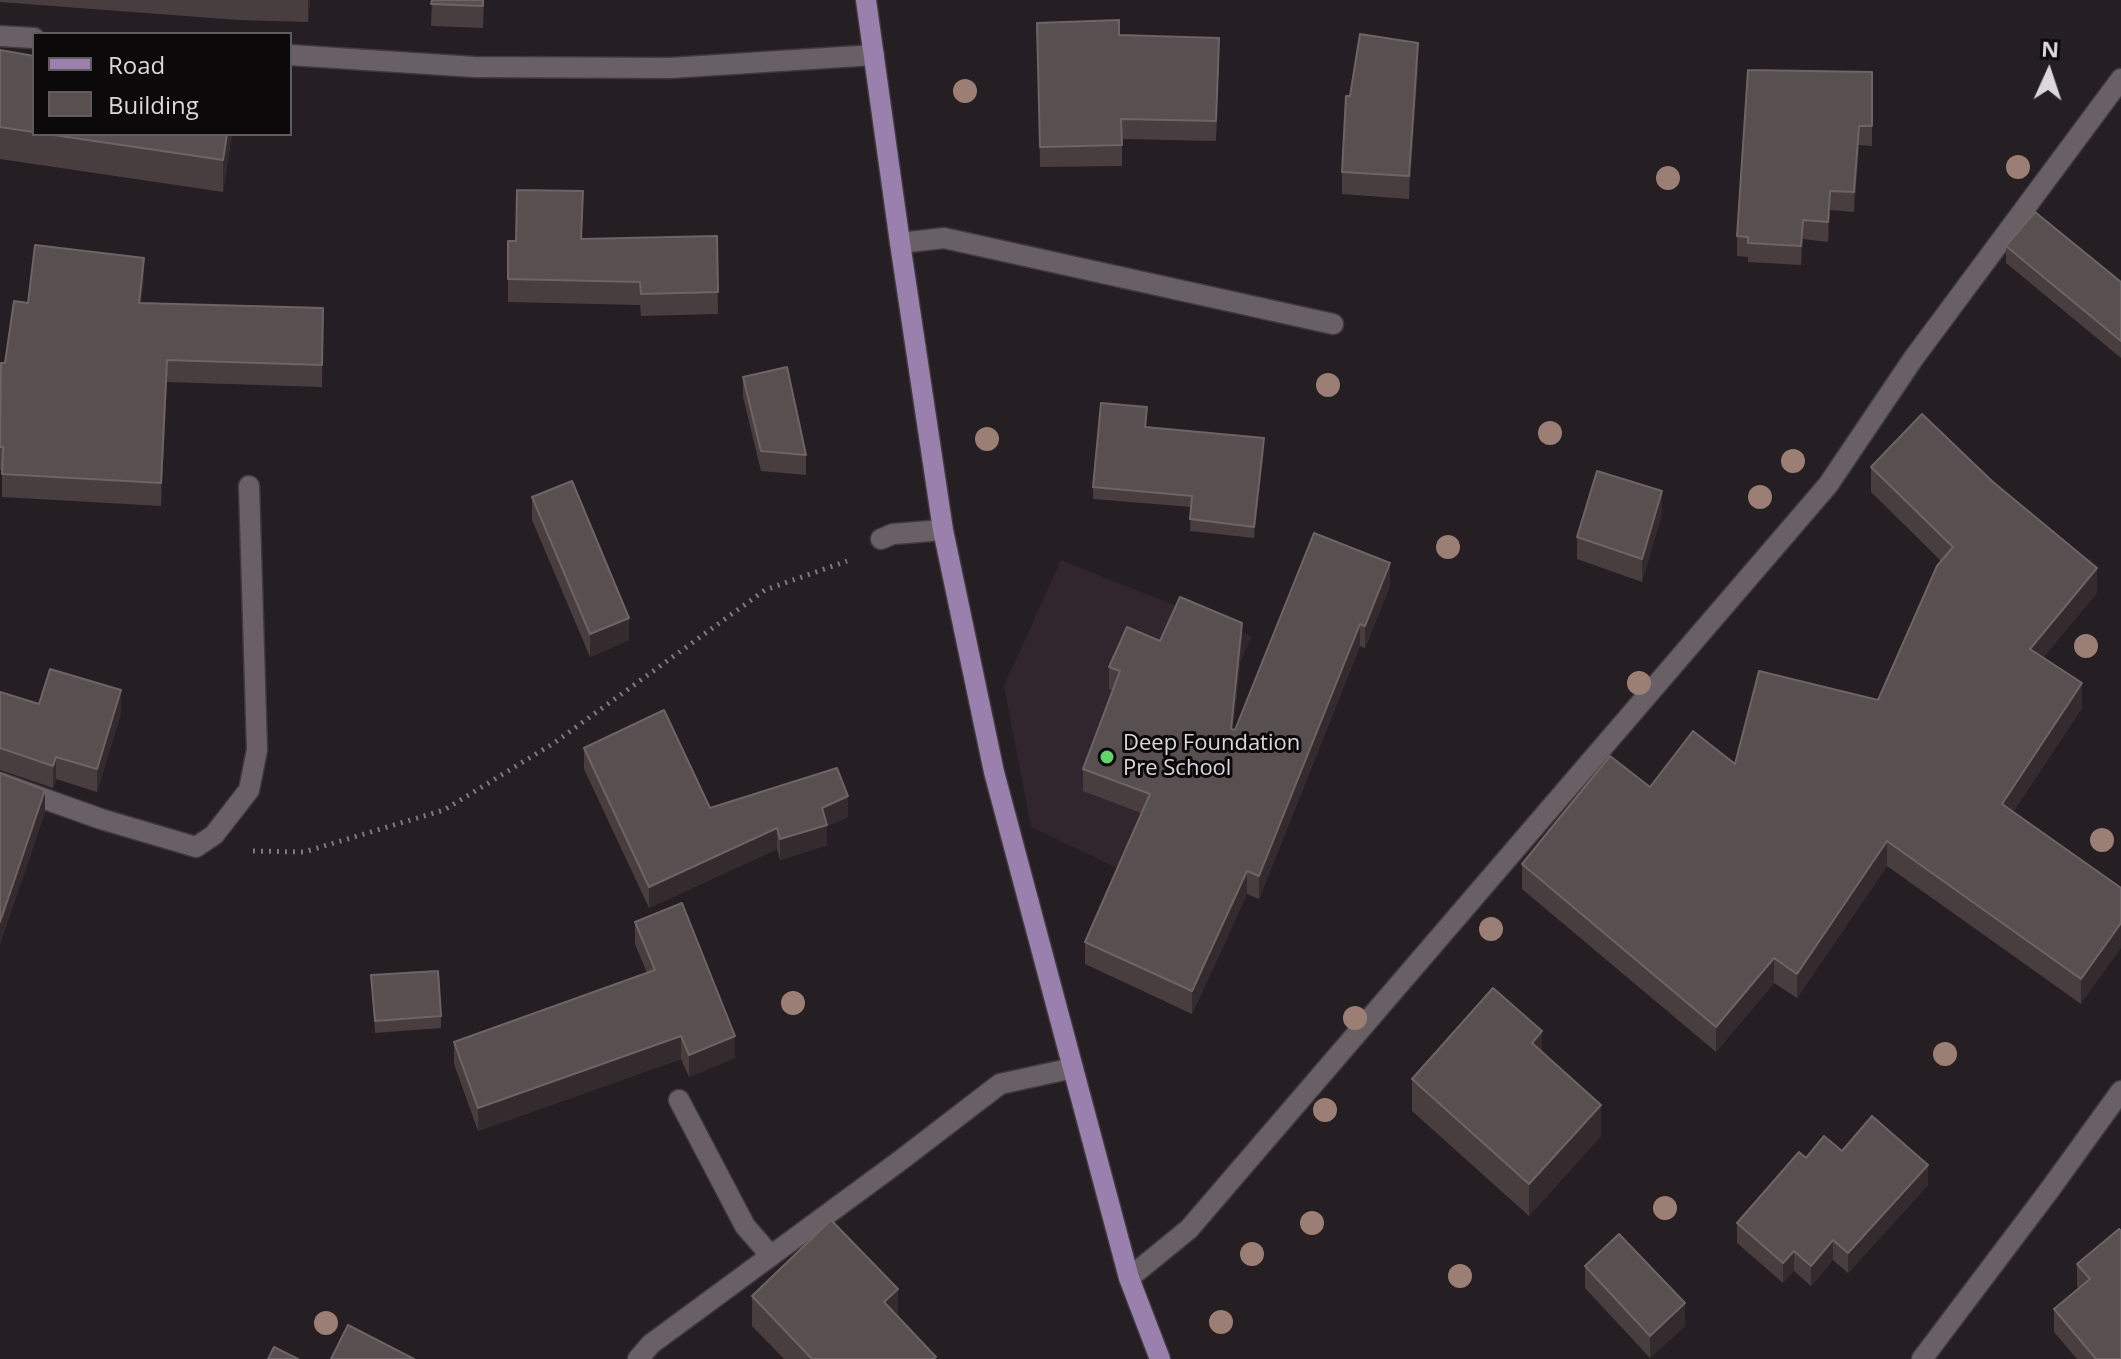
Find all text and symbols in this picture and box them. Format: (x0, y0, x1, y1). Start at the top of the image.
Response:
legend (32, 32, 292, 136)
north arrow (2009, 32, 2089, 112)
text: N (2041, 33, 2060, 63)
text: Road (108, 48, 165, 81)
text: Building (108, 88, 199, 121)
place label: Deep Foundation Pre School (1123, 731, 1300, 782)
marker: Deep Foundation Pre School (1098, 748, 1116, 766)

